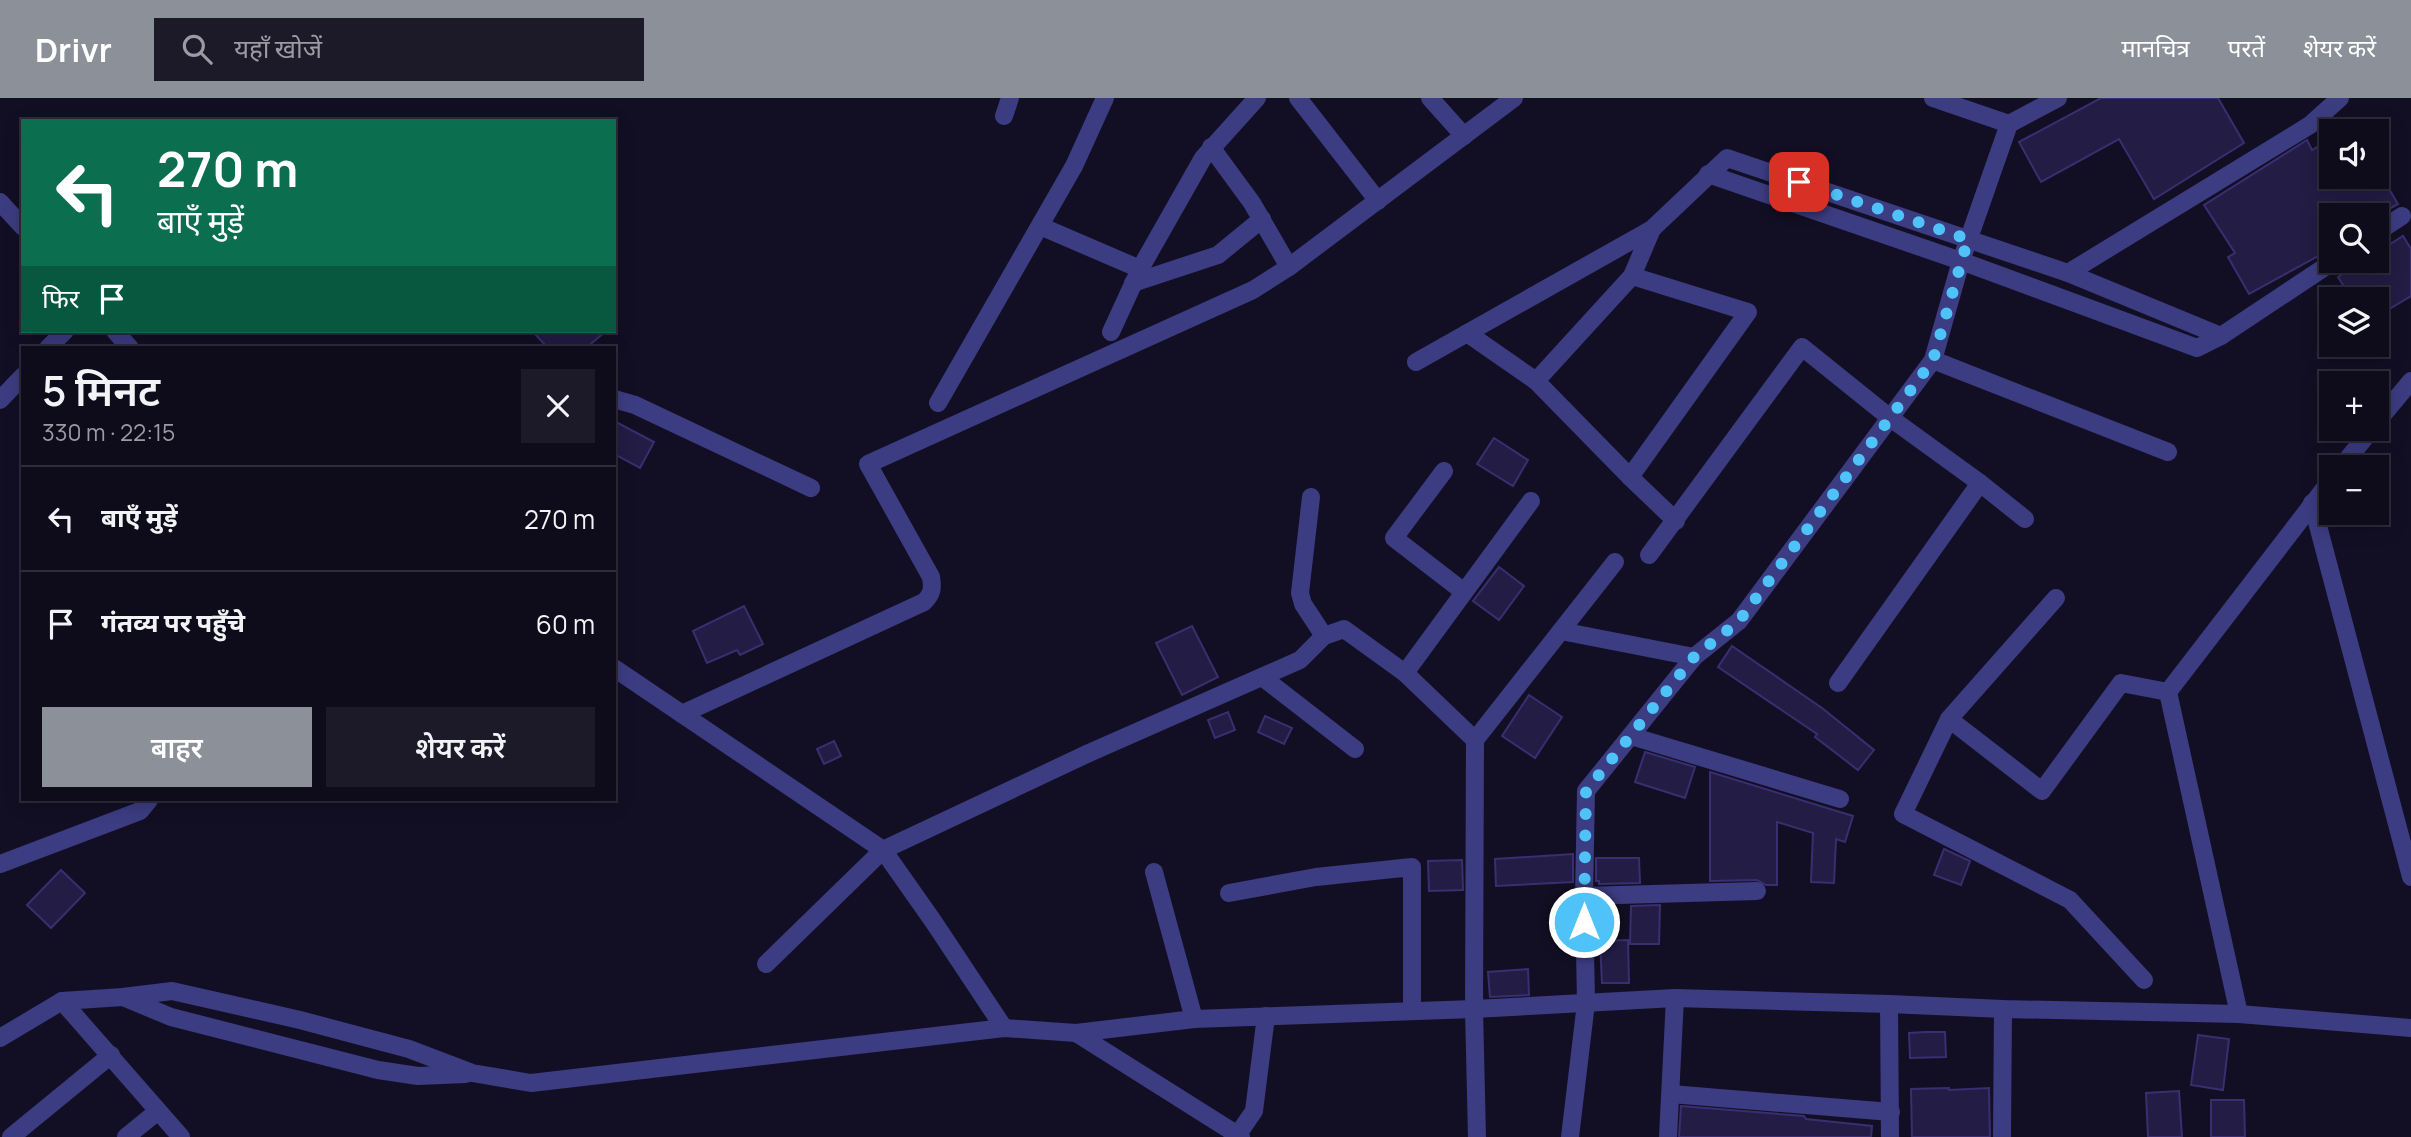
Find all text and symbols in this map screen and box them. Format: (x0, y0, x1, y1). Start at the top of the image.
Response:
search box (154, 18, 644, 81)
text: Drivr (35, 27, 112, 72)
icon: search (178, 30, 216, 68)
text: यहाँ खोजें (234, 30, 322, 66)
text: मानचित्र (2121, 31, 2190, 64)
text: परतें (2228, 31, 2265, 64)
text: शेयर करें (2303, 31, 2376, 64)
map controls (2319, 119, 2389, 525)
button: sound (2319, 119, 2389, 189)
text: 270 m (157, 135, 298, 202)
icon: left (42, 147, 133, 238)
pin (1769, 152, 1829, 212)
icon: arrive (1780, 163, 1818, 201)
text: बाएँ मुड़ें (157, 199, 244, 243)
button: search (2319, 203, 2389, 273)
text: फिर (42, 280, 79, 316)
icon: arrive (93, 280, 131, 318)
button: layers (2319, 287, 2389, 357)
text: 5 मिनट (42, 361, 160, 419)
button: close (521, 369, 595, 443)
button: + (2319, 371, 2389, 441)
text: 330 m · 22:15 (42, 416, 175, 448)
button: − (2319, 455, 2389, 525)
text: बाएँ मुड़ें (101, 499, 178, 535)
icon: left (42, 500, 80, 538)
text: 270 m (524, 501, 595, 537)
text: गंतव्य पर पहुँचे (101, 604, 245, 640)
icon: arrive (42, 605, 80, 643)
text: 60 m (536, 606, 595, 642)
button: बाहर (42, 707, 312, 787)
button: शेयर करें (326, 707, 595, 787)
position arrow (1547, 885, 1621, 959)

